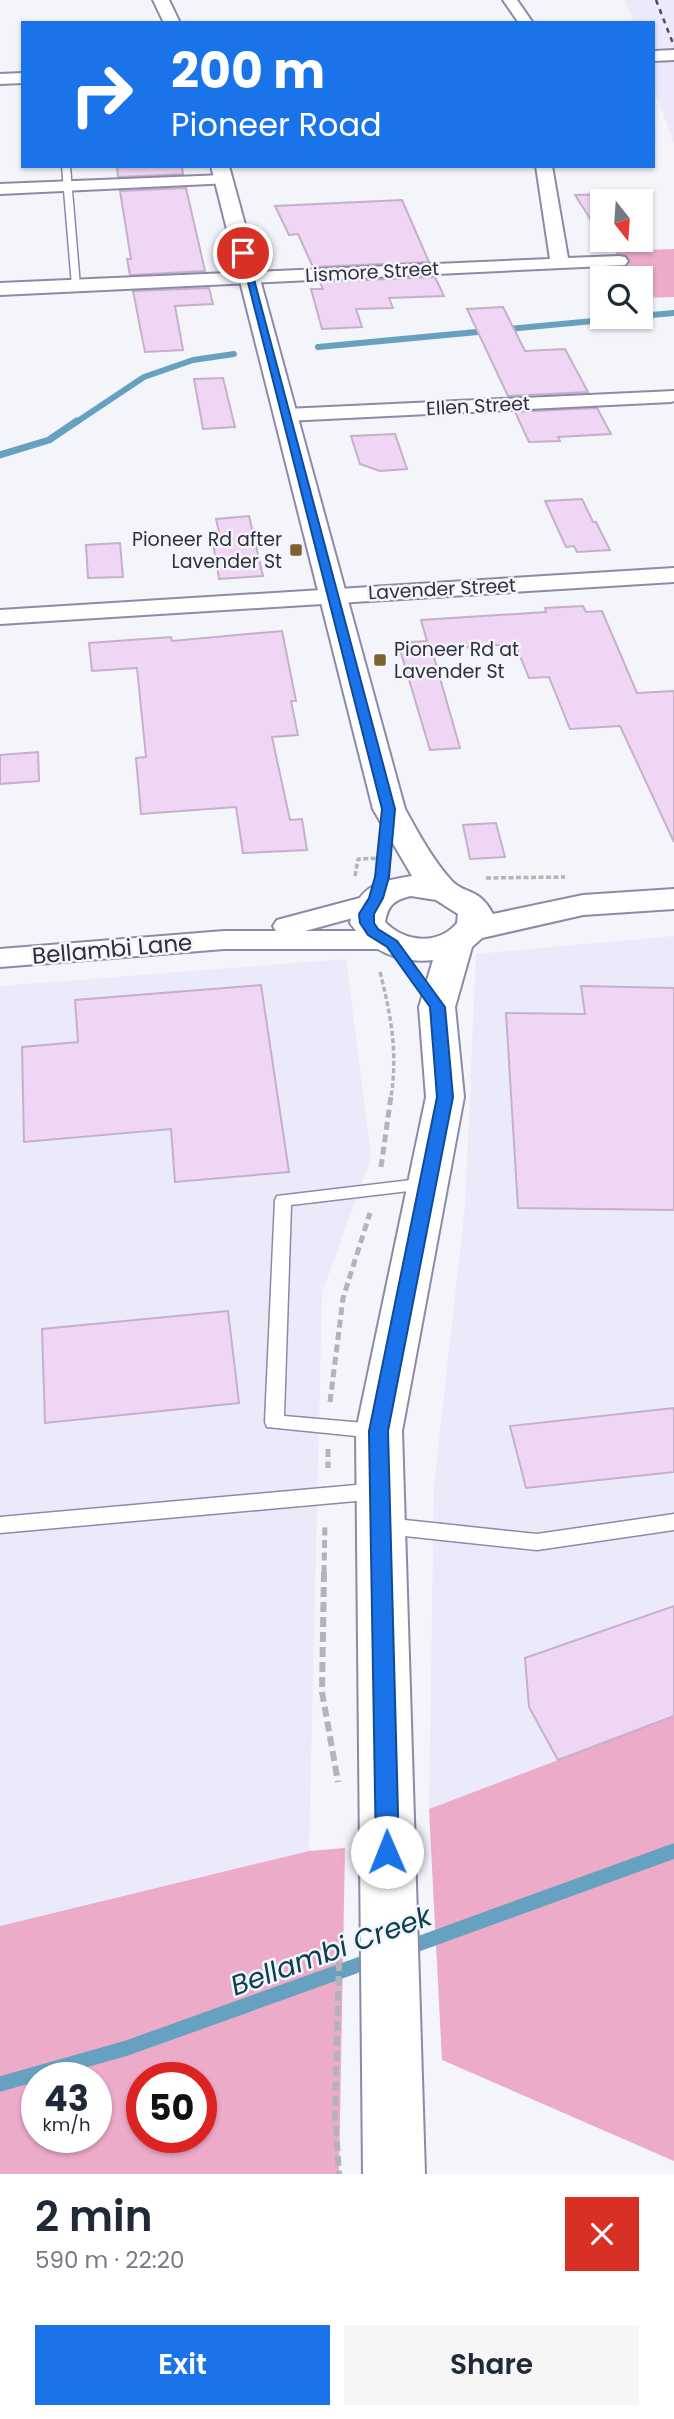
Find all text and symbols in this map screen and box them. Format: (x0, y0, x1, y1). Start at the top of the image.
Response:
text: 200 m (171, 37, 325, 105)
icon: right (56, 49, 147, 140)
text: Pioneer Road (171, 102, 382, 147)
north arrow (590, 189, 653, 252)
map controls (590, 189, 653, 329)
pin (213, 223, 273, 283)
icon: arrive (224, 234, 262, 272)
street label: Lismore Street (304, 255, 440, 289)
button: search (590, 266, 653, 329)
street label: Ellen Street (425, 390, 531, 422)
place label: Pioneer Rd after Lavender St (132, 526, 282, 575)
marker: Pioneer Rd after Lavender St (288, 542, 304, 558)
street label: Lavender Street (367, 572, 517, 606)
place label: Pioneer Rd at Lavender St (394, 636, 519, 685)
marker: Pioneer Rd at Lavender St (372, 652, 388, 668)
street label: Bellambi Lane (31, 926, 193, 972)
position arrow (350, 1815, 424, 1889)
water label: Bellambi Creek (225, 1896, 438, 2005)
speed limit sign: 50 (126, 2062, 217, 2153)
text: 43 (44, 2074, 89, 2123)
text: km/h (43, 2112, 90, 2137)
text: 2 min (35, 2187, 153, 2246)
button: close (565, 2197, 639, 2271)
text: 590 m · 22:20 (35, 2244, 184, 2276)
button: Exit (35, 2325, 330, 2405)
button: Share (344, 2325, 639, 2405)

